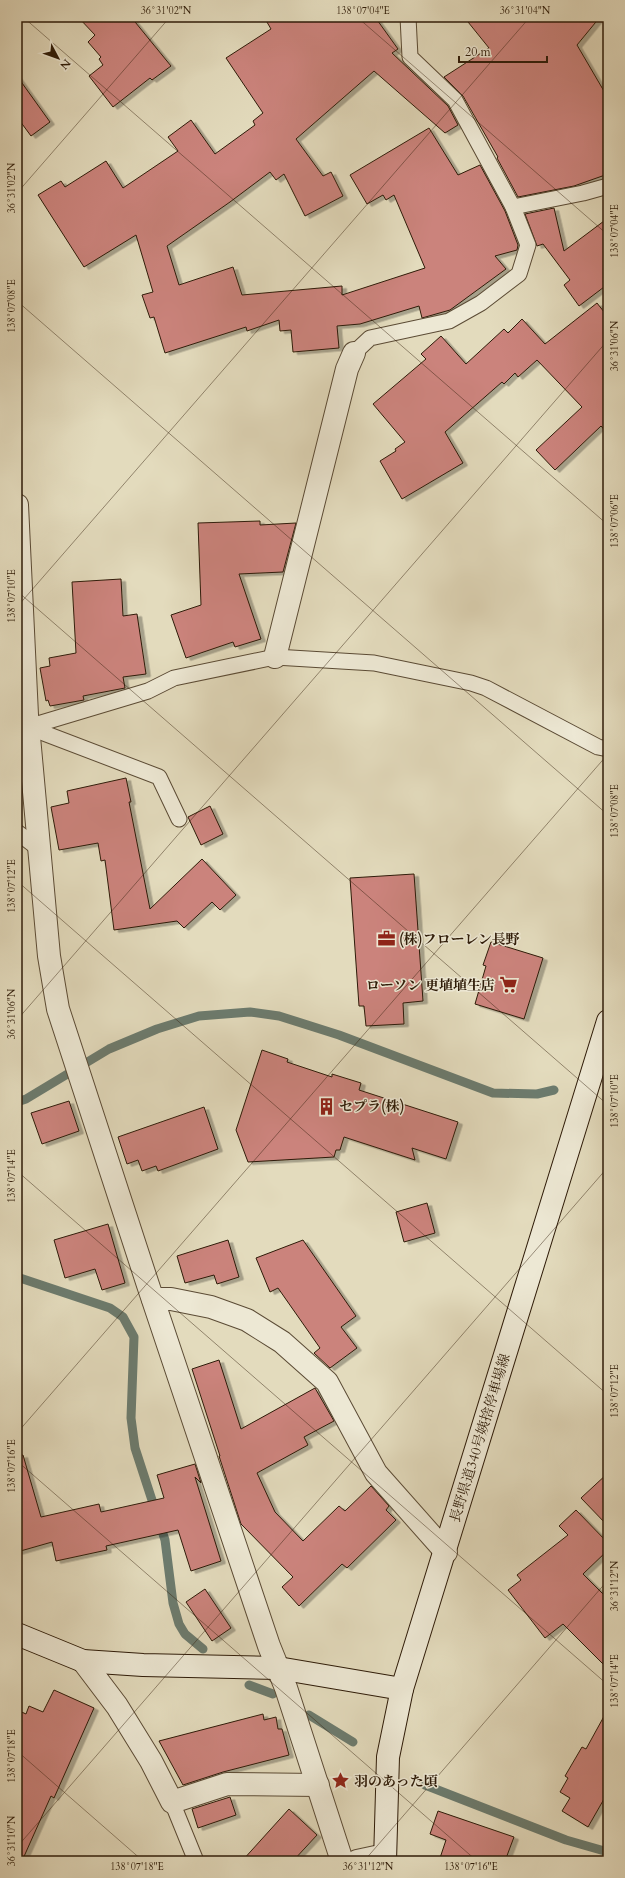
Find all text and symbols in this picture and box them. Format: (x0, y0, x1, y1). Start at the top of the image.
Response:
text: 36°31'02"N (141, 4, 192, 18)
text: 138°07'04"E (336, 4, 390, 18)
text: 36°31'04"N (500, 4, 551, 18)
north arrow (38, 38, 78, 78)
scale bar (459, 38, 547, 64)
text: 20 m (465, 44, 492, 60)
text: N (56, 56, 74, 73)
text: 36°31'02"N (5, 162, 19, 213)
text: 138°07'04"E (608, 204, 622, 258)
text: 138°07'08"E (5, 279, 19, 333)
text: 36°31'06"N (608, 320, 622, 371)
text: 138°07'06"E (608, 494, 622, 548)
text: 138°07'10"E (5, 569, 19, 623)
text: 138°07'08"E (608, 784, 622, 838)
text: 138°07'12"E (5, 859, 19, 913)
office icon: (株)フローレン長野 (376, 929, 396, 949)
place label: (株)フローレン長野 (399, 930, 520, 949)
supermarket icon: ローソン 更埴埴生店 (498, 975, 518, 995)
place label: ローソン 更埴埴生店 (366, 976, 495, 995)
text: 36°31'06"N (5, 988, 19, 1039)
text: 138°07'10"E (608, 1074, 622, 1128)
building icon: セプラ(株) (316, 1096, 336, 1116)
place label: セプラ(株) (339, 1097, 405, 1116)
text: 138°07'14"E (5, 1149, 19, 1203)
street label: 長野県道340号姨捨停車場線 (445, 1351, 515, 1525)
text: 138°07'12"E (608, 1364, 622, 1418)
text: 138°07'16"E (5, 1439, 19, 1493)
text: 36°31'12"N (608, 1560, 622, 1611)
text: 138°07'14"E (608, 1654, 622, 1708)
text: 138°07'18"E (5, 1729, 19, 1783)
place icon: 羽のあった頃 (331, 1771, 351, 1791)
place label: 羽のあった頃 (354, 1772, 438, 1791)
text: 36°31'10"N (5, 1815, 19, 1866)
text: 138°07'18"E (110, 1860, 164, 1874)
text: 36°31'12"N (343, 1860, 394, 1874)
text: 138°07'16"E (444, 1860, 498, 1874)

